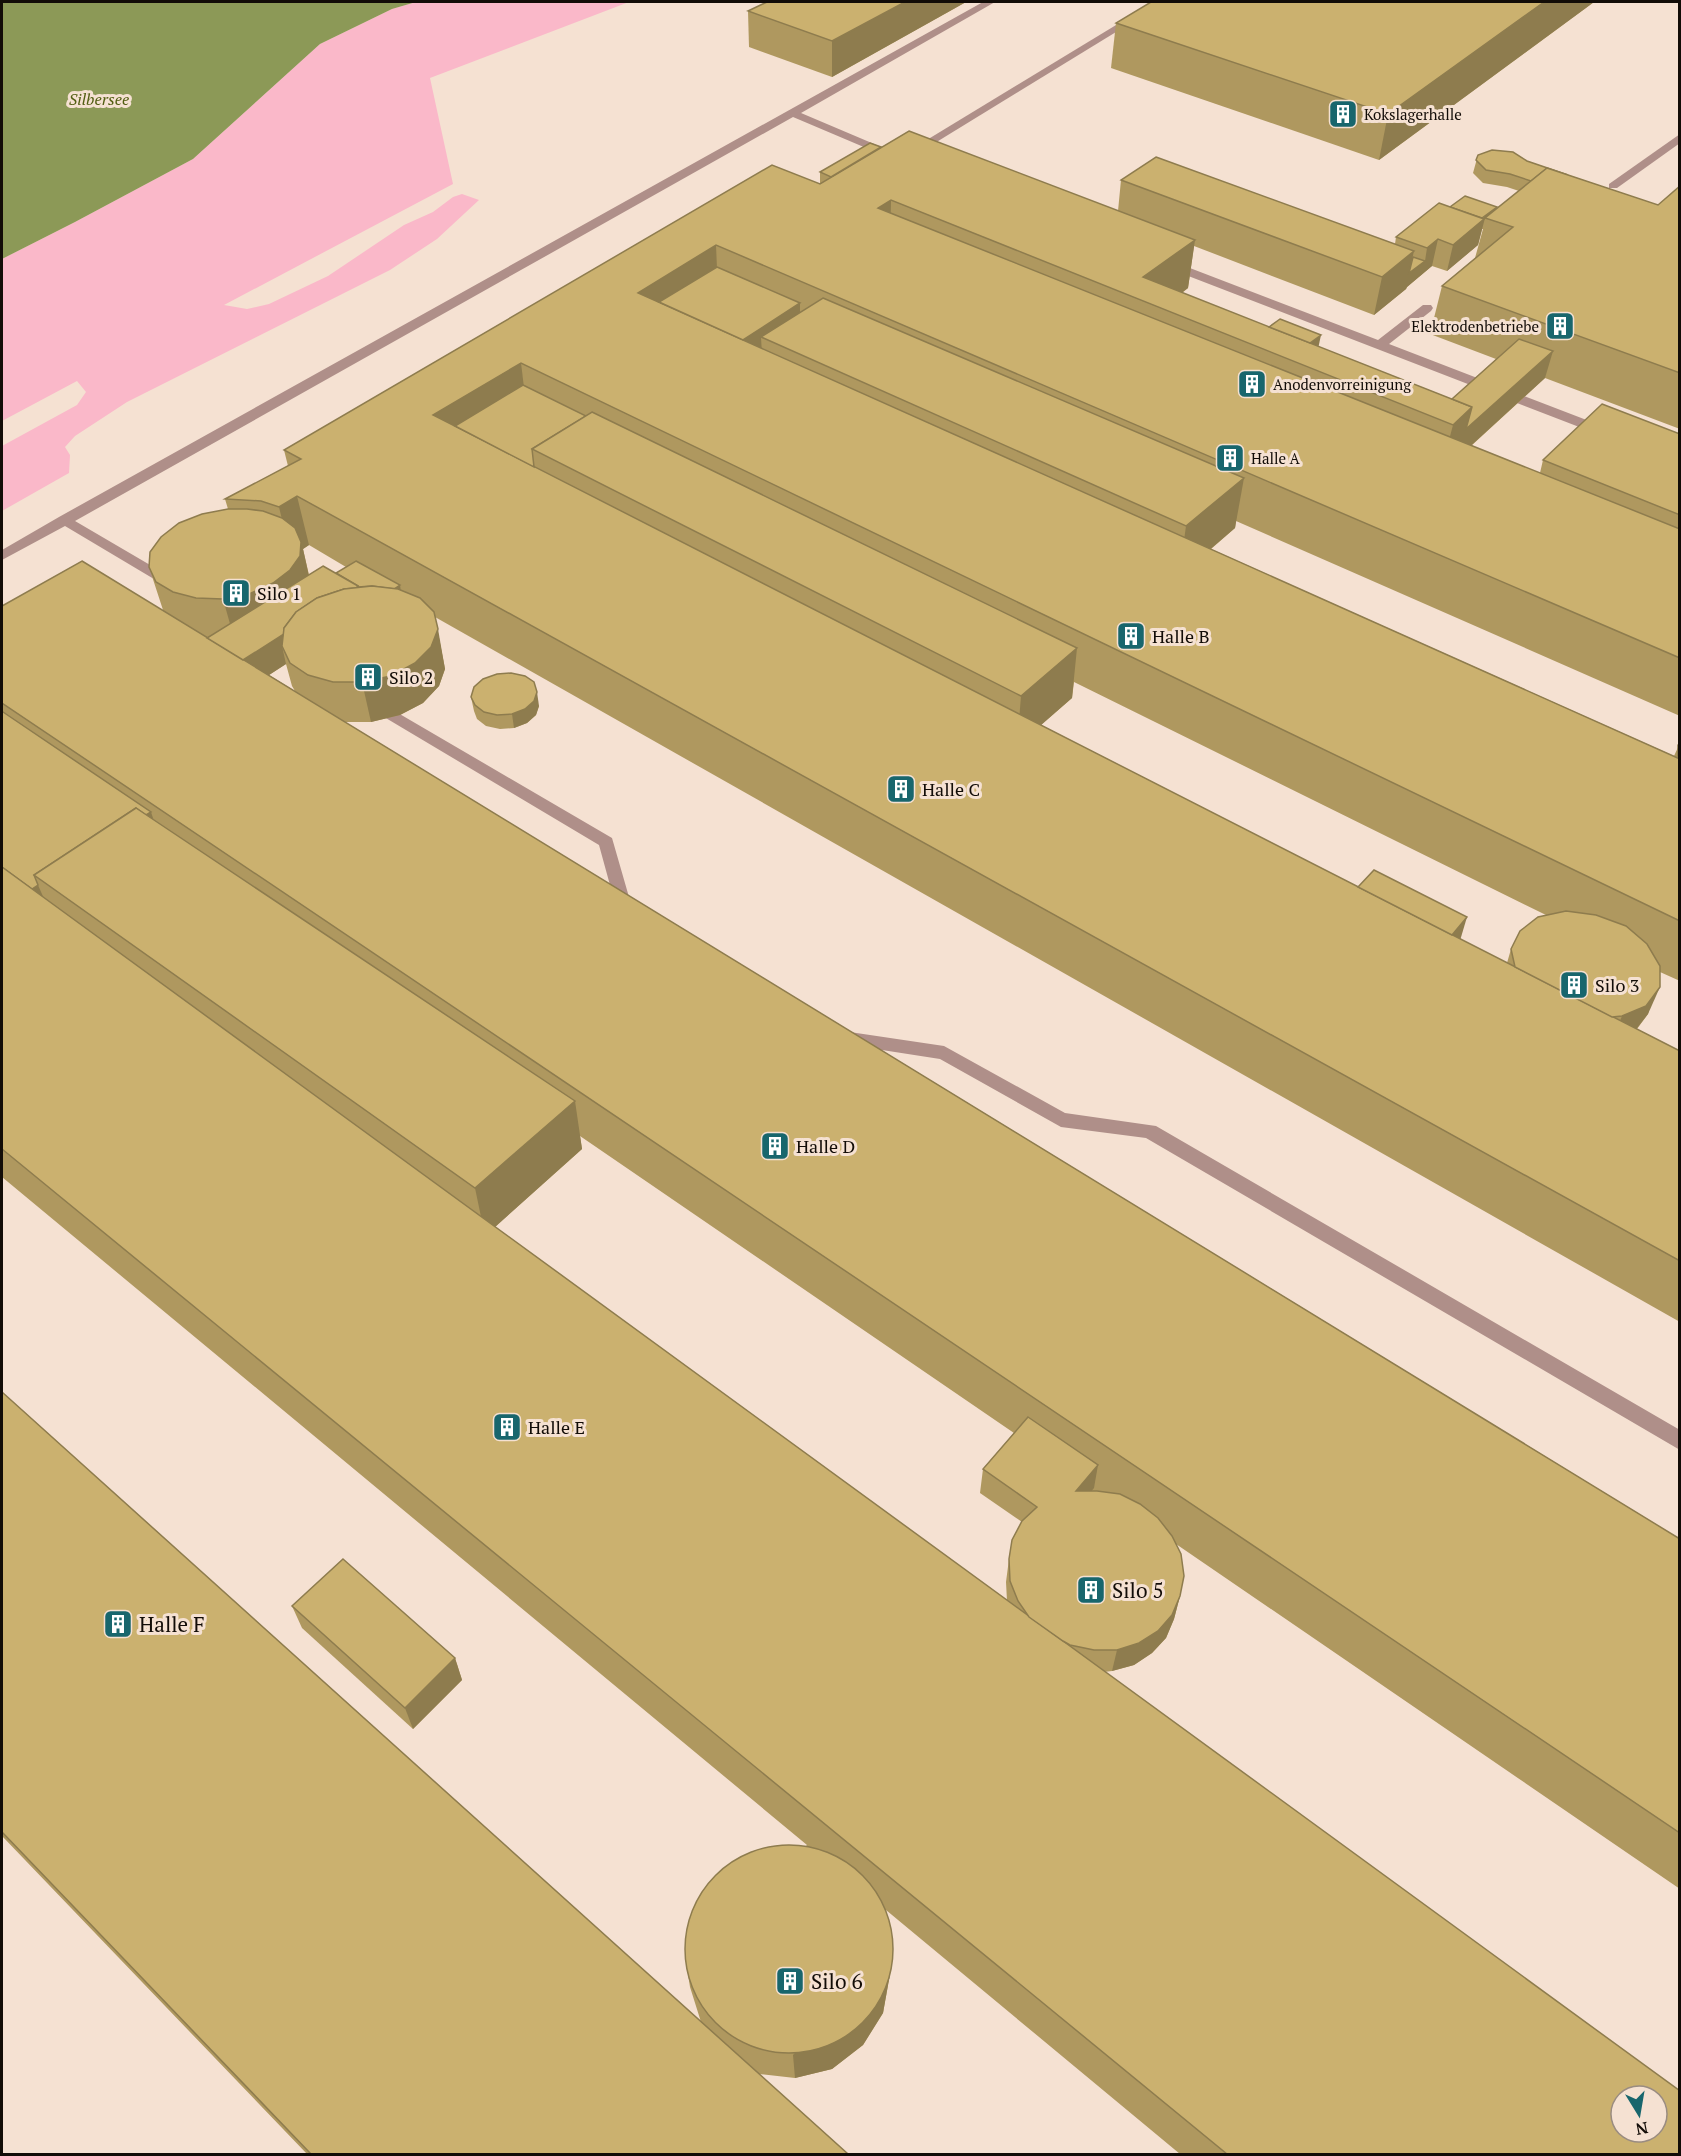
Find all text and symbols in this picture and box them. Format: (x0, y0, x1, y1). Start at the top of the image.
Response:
water label: Silbersee (69, 88, 129, 110)
building icon: Kokslagerhalle (1327, 98, 1359, 130)
place label: Kokslagerhalle (1364, 104, 1462, 124)
building icon: Elektrodenbetriebe (1544, 310, 1576, 342)
place label: Elektrodenbetriebe (1411, 316, 1539, 336)
building icon: Anodenvorreinigung (1236, 368, 1268, 400)
place label: Anodenvorreinigung (1273, 374, 1412, 394)
building icon: Halle A (1214, 442, 1246, 474)
place label: Halle A (1251, 448, 1300, 468)
building icon: Silo 1 (220, 577, 252, 609)
place label: Silo 1 (257, 581, 301, 605)
building icon: Halle B (1115, 620, 1147, 652)
place label: Halle B (1152, 624, 1210, 648)
building icon: Silo 2 (352, 661, 384, 693)
place label: Silo 2 (389, 665, 433, 689)
building icon: Halle C (885, 773, 917, 805)
place label: Halle C (922, 777, 980, 801)
building icon: Silo 3 (1558, 969, 1590, 1001)
place label: Silo 3 (1595, 973, 1639, 997)
building icon: Halle D (759, 1130, 791, 1162)
place label: Halle D (796, 1134, 855, 1158)
building icon: Halle E (491, 1411, 523, 1443)
place label: Halle E (528, 1415, 585, 1439)
building icon: Silo 5 (1075, 1574, 1107, 1606)
place label: Silo 5 (1112, 1576, 1164, 1604)
building icon: Halle F (102, 1608, 134, 1640)
place label: Halle F (139, 1610, 205, 1638)
building icon: Silo 6 (774, 1965, 806, 1997)
place label: Silo 6 (811, 1967, 863, 1995)
north arrow (1609, 2084, 1669, 2144)
text: N (1634, 2117, 1650, 2141)

